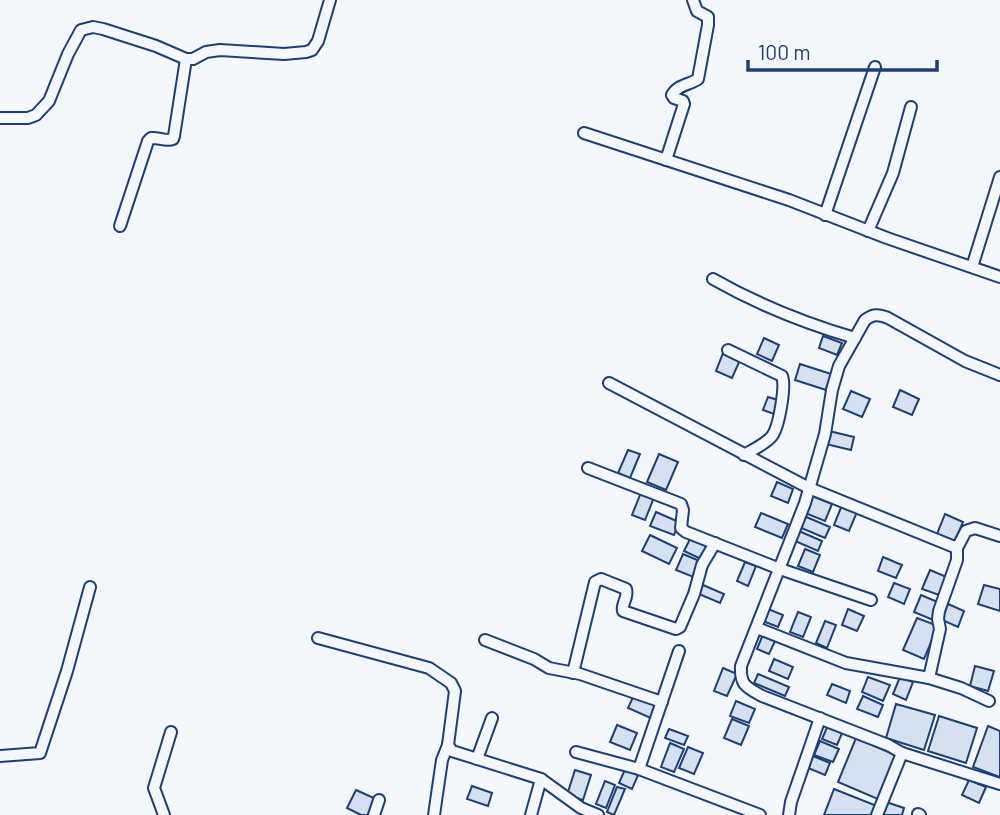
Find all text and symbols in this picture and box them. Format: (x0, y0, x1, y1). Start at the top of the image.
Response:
scale bar (748, 28, 937, 72)
text: 100 m (758, 39, 811, 64)

